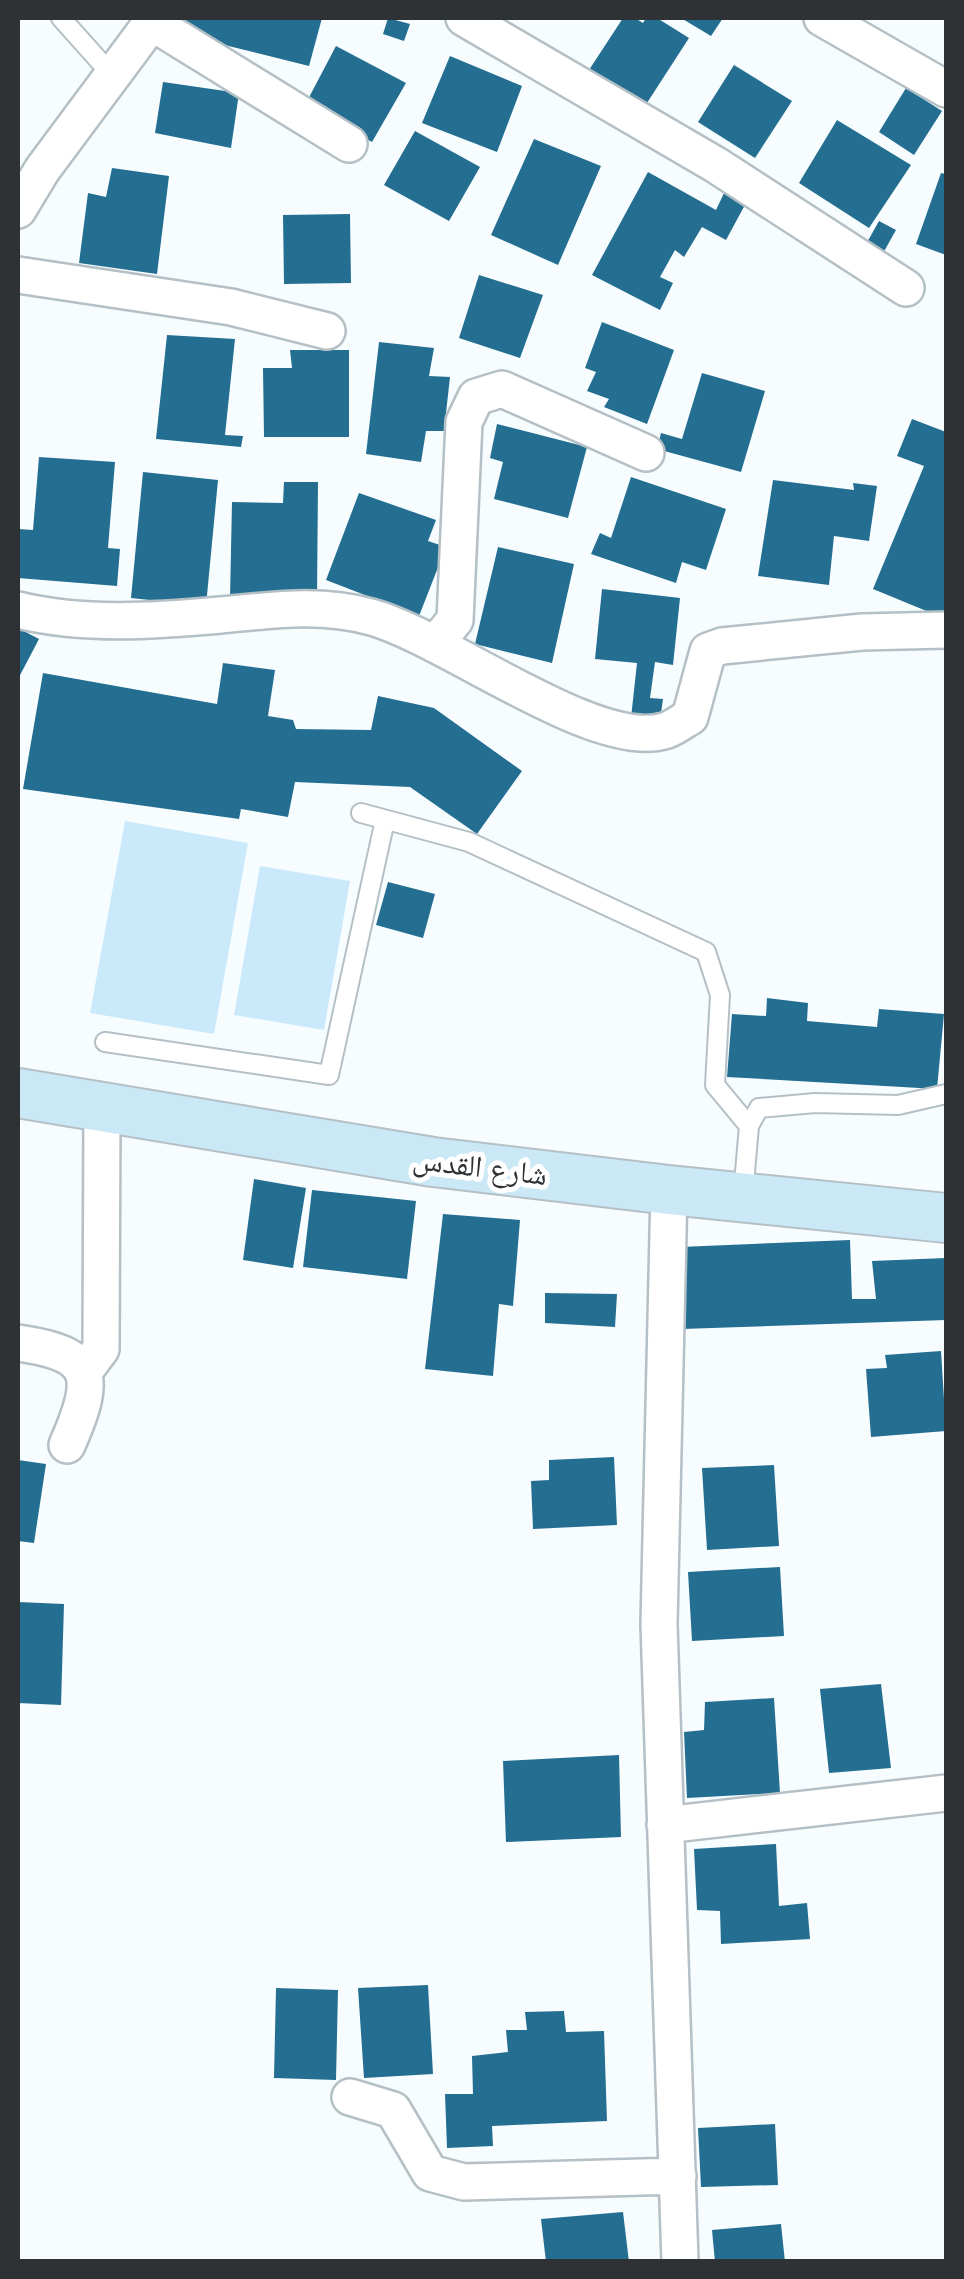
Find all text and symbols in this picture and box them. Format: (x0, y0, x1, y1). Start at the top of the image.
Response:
street label: شارع القدس (411, 1142, 549, 1194)

